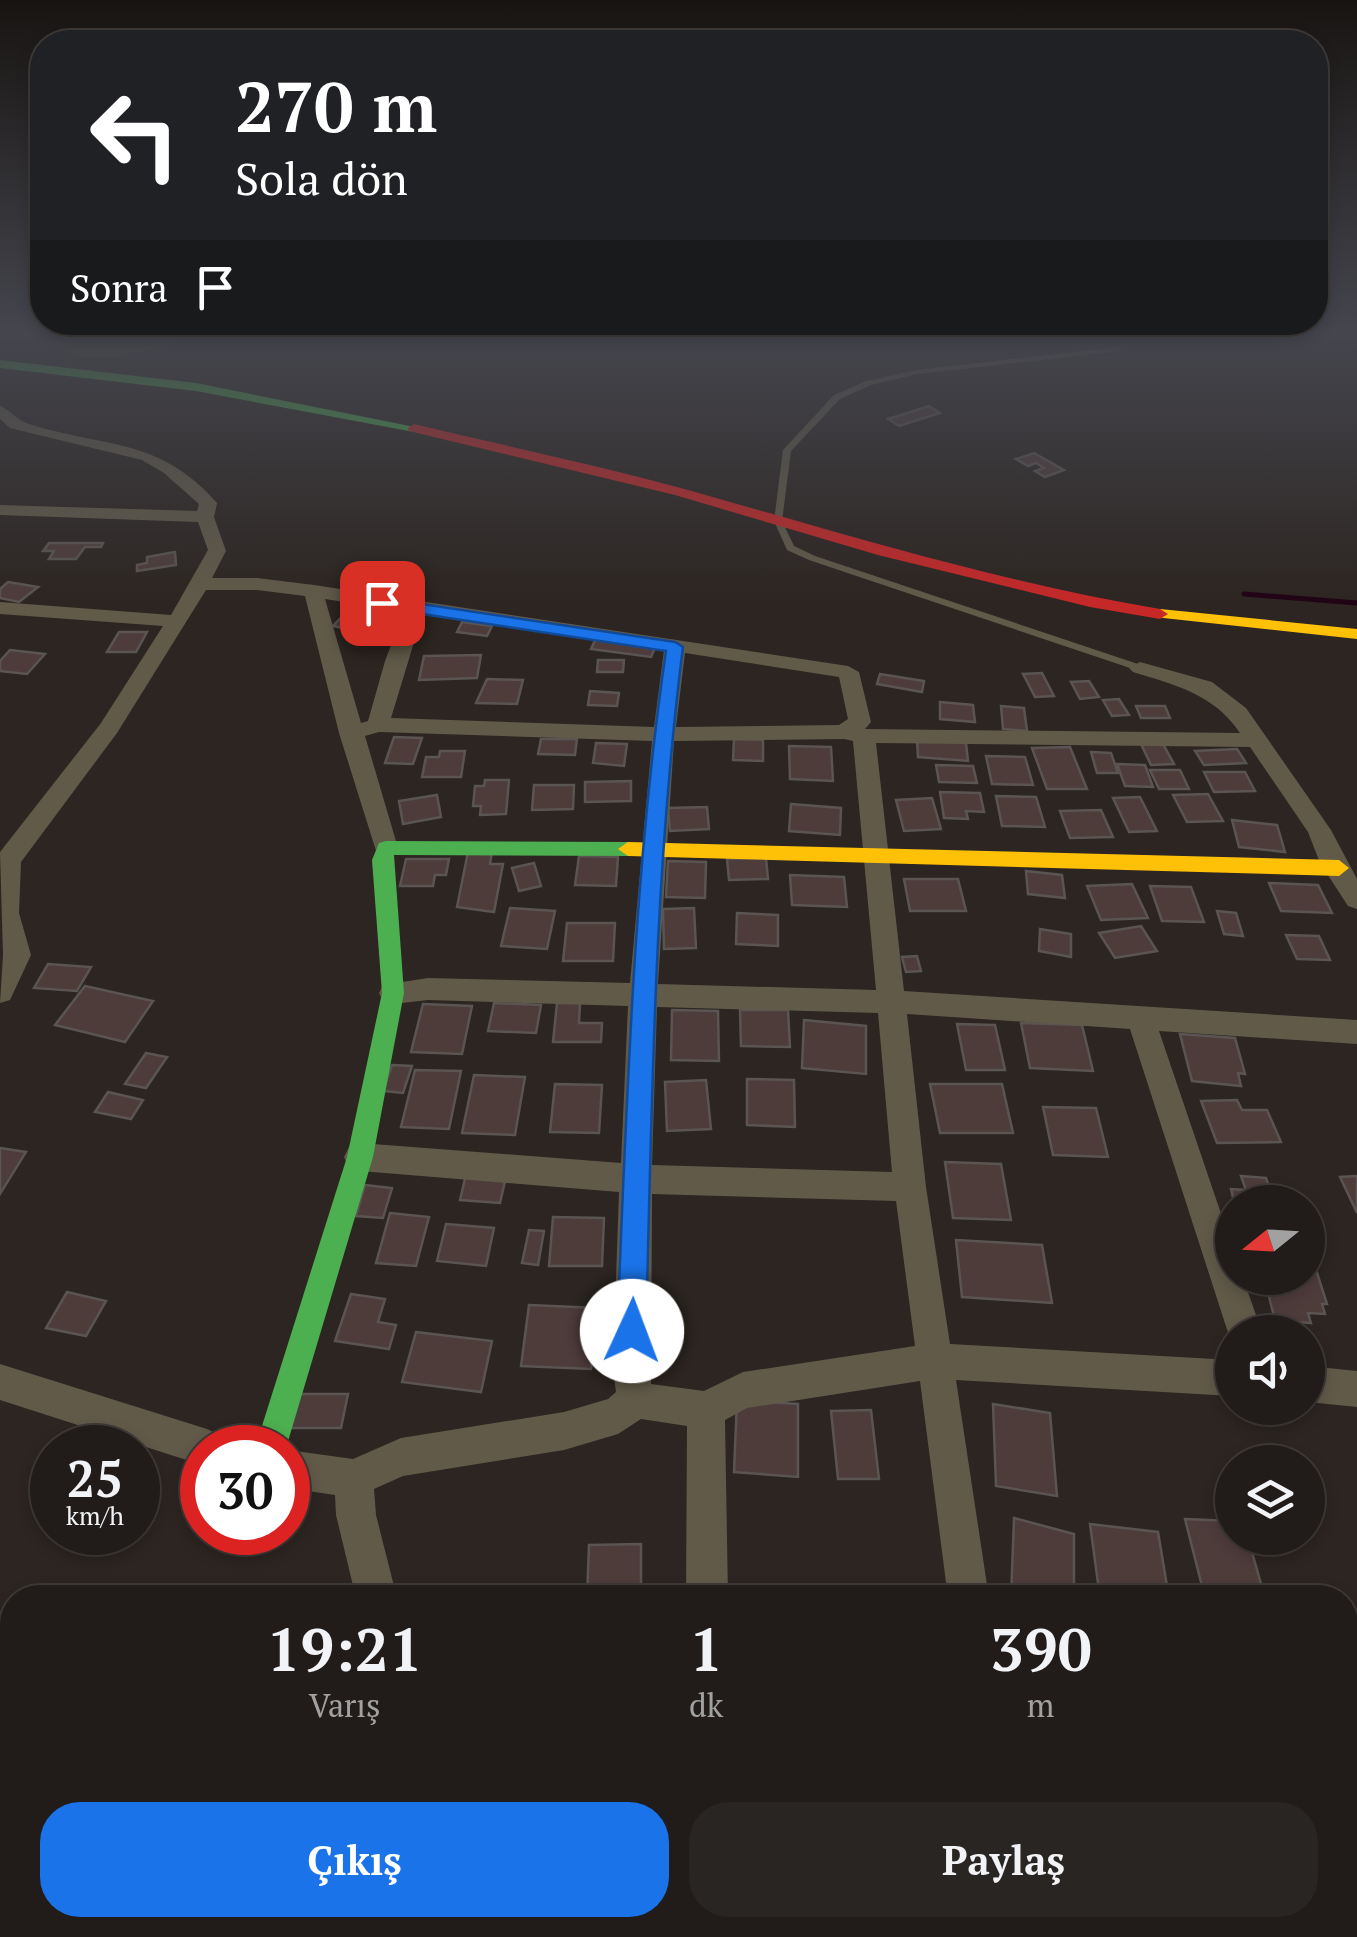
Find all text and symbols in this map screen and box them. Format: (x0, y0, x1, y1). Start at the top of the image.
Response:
text: 270 m (235, 59, 437, 152)
icon: left (70, 70, 200, 200)
text: Sola dön (235, 148, 408, 208)
icon: arrive (188, 260, 243, 315)
text: Sonra (70, 263, 168, 313)
pin (340, 561, 425, 646)
icon: arrive (355, 576, 410, 631)
north arrow (1215, 1185, 1325, 1295)
map controls (1215, 1185, 1325, 1555)
position arrow (580, 1279, 684, 1383)
button: sound (1215, 1315, 1325, 1425)
speed limit sign: 30 (180, 1425, 310, 1555)
text: 25 (67, 1445, 123, 1511)
button: layers (1215, 1445, 1325, 1555)
text: km/h (66, 1499, 124, 1532)
text: 19:21 (266, 1609, 423, 1688)
text: 1 (689, 1609, 723, 1688)
text: 390 (990, 1609, 1092, 1688)
text: Varış (309, 1684, 380, 1726)
text: dk (689, 1684, 723, 1726)
text: m (1027, 1684, 1054, 1726)
button: Çıkış (40, 1802, 669, 1917)
button: Paylaş (689, 1802, 1318, 1917)

